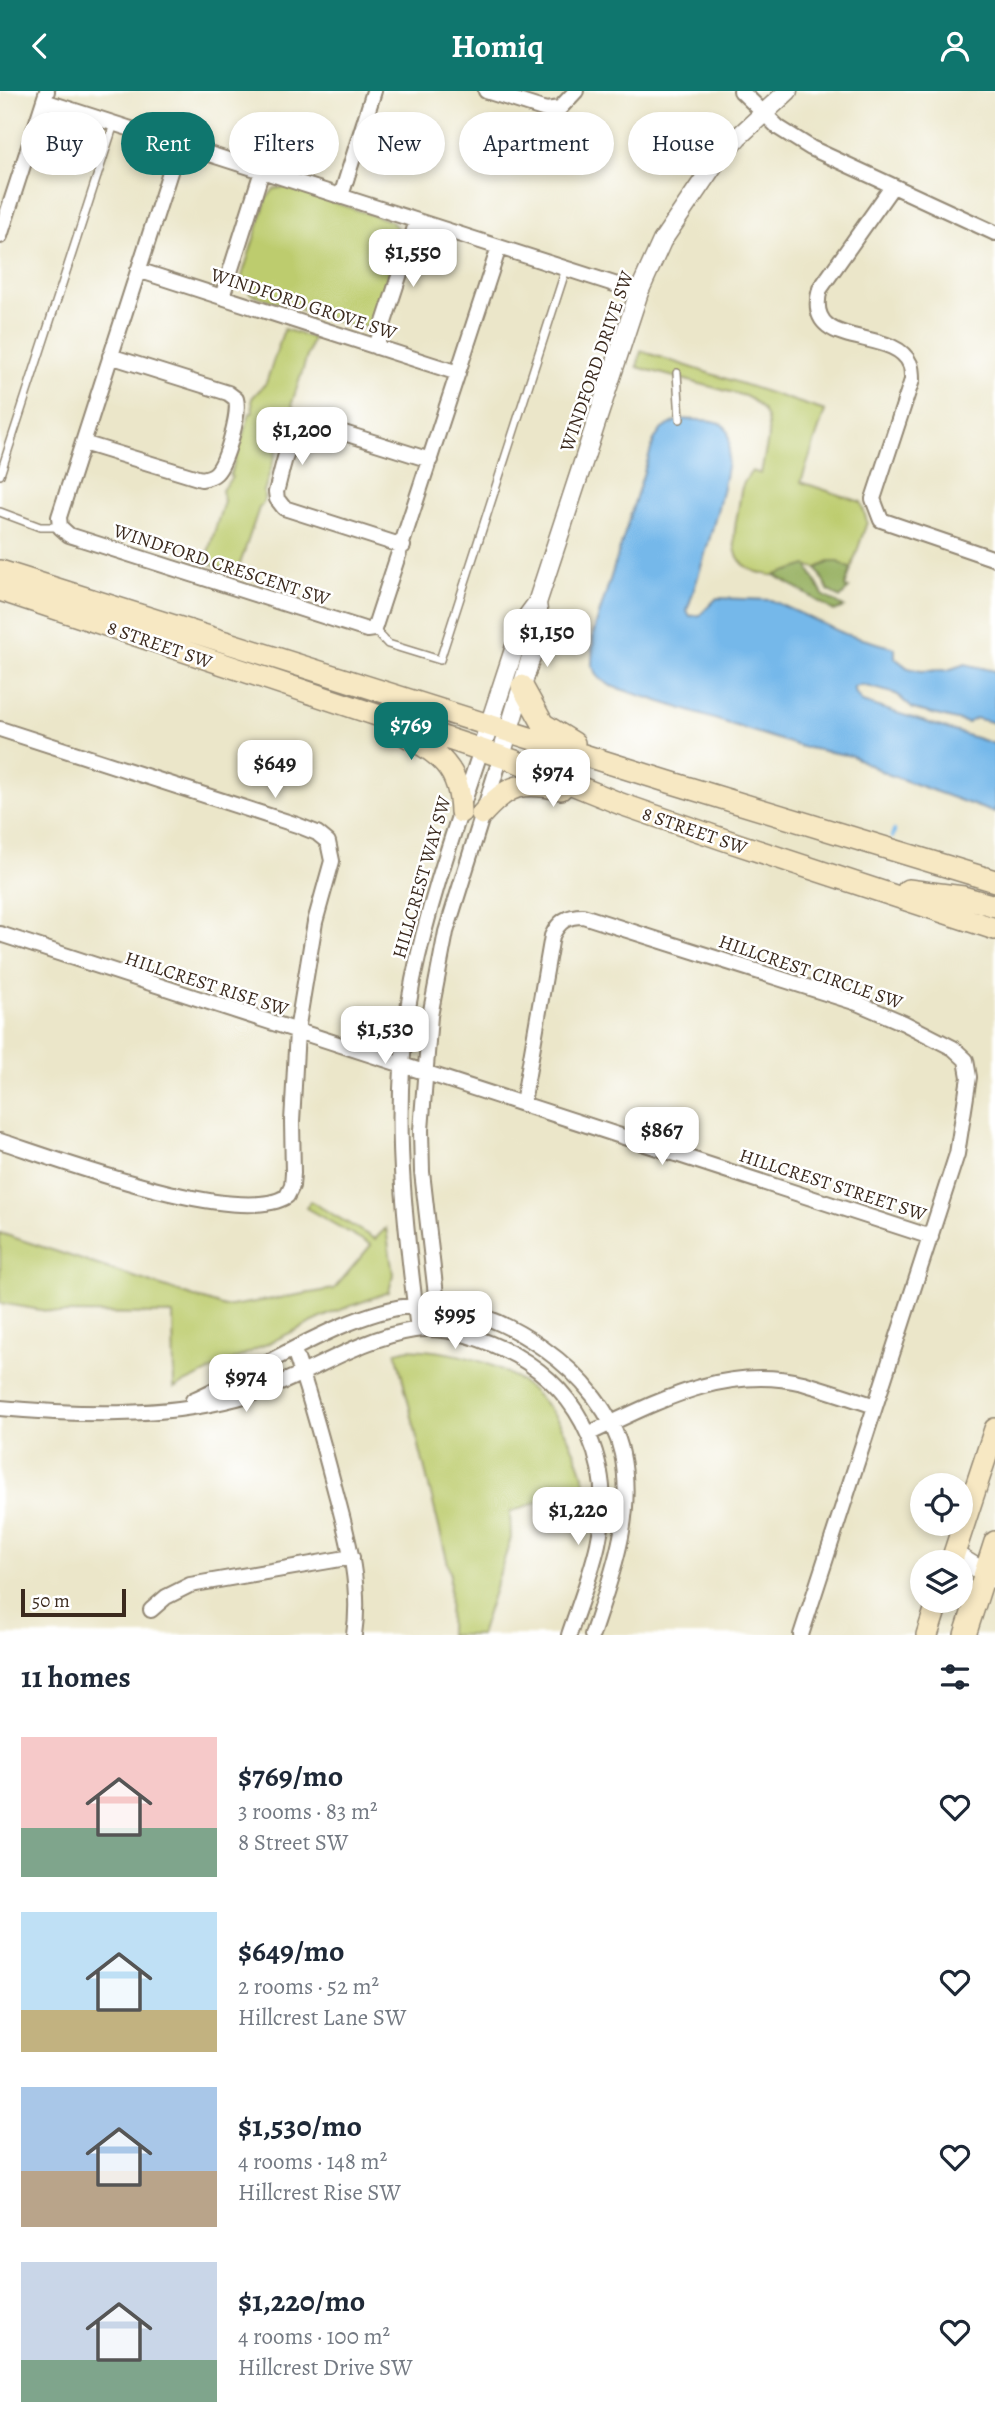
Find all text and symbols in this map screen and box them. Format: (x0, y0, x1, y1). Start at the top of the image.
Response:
text: Homiq (451, 24, 544, 68)
icon: back (21, 27, 59, 65)
icon: person (936, 27, 974, 65)
chip: Buy (21, 112, 107, 175)
chip: Rent (121, 112, 215, 175)
chip: Filters (229, 112, 339, 175)
chip: New (353, 112, 445, 175)
chip: Apartment (459, 112, 614, 175)
chip: House (628, 112, 738, 175)
pin: $1,550 (356, 229, 470, 289)
text: $1,550 (385, 236, 441, 267)
street label: WINDFORD GROVE SW (206, 261, 400, 346)
street label: WINDFORD DRIVE SW (554, 267, 640, 456)
pin: $1,200 (245, 407, 359, 467)
text: $1,200 (272, 414, 332, 445)
street label: WINDFORD CRESCENT SW (109, 517, 334, 612)
pin: $1,150 (490, 609, 604, 669)
street label: 8 STREET SW (104, 615, 216, 675)
text: $1,150 (520, 616, 574, 647)
pin: $769 (370, 703, 452, 762)
text: $769 (390, 709, 432, 740)
pin: $649 (234, 741, 316, 800)
text: $649 (254, 747, 296, 778)
pin: $974 (512, 749, 594, 809)
text: $974 (532, 756, 574, 787)
street label: HILLCREST WAY SW (386, 793, 458, 962)
street label: 8 STREET SW (639, 801, 751, 861)
street label: HILLCREST CIRCLE SW (715, 928, 906, 1016)
street label: HILLCREST RISE SW (122, 945, 292, 1023)
pin: $1,530 (328, 1007, 442, 1066)
text: $1,530 (357, 1013, 413, 1044)
pin: $867 (621, 1107, 703, 1167)
text: $867 (641, 1114, 683, 1145)
street label: HILLCREST STREET SW (736, 1142, 930, 1228)
pin: $995 (414, 1291, 496, 1351)
text: $995 (434, 1298, 476, 1329)
pin: $974 (205, 1355, 287, 1414)
text: $974 (225, 1361, 267, 1392)
map controls (910, 1473, 973, 1613)
button: locate (910, 1473, 973, 1536)
pin: $1,220 (521, 1487, 635, 1547)
text: $1,220 (549, 1494, 607, 1525)
button: layers (910, 1550, 973, 1613)
scale bar (21, 1586, 126, 1618)
text: 50 m (32, 1588, 70, 1614)
text: 11 homes (21, 1657, 131, 1697)
icon: filters (936, 1658, 974, 1696)
text: $769/mo (238, 1756, 343, 1796)
icon: home (77, 1765, 161, 1849)
icon: heart (936, 1788, 974, 1826)
text: 3 rooms · 83 m² (238, 1796, 378, 1827)
text: 8 Street SW (238, 1827, 348, 1858)
text: $649/mo (238, 1931, 344, 1971)
icon: home (77, 1940, 161, 2024)
icon: heart (936, 1963, 974, 2001)
text: 2 rooms · 52 m² (238, 1971, 379, 2002)
text: Hillcrest Lane SW (238, 2002, 406, 2033)
text: $1,530/mo (238, 2106, 362, 2146)
icon: home (77, 2115, 161, 2199)
icon: heart (936, 2138, 974, 2176)
text: 4 rooms · 148 m² (238, 2146, 387, 2177)
text: Hillcrest Rise SW (238, 2177, 401, 2208)
text: $1,220/mo (238, 2281, 365, 2321)
icon: home (77, 2290, 161, 2374)
icon: heart (936, 2313, 974, 2351)
text: 4 rooms · 100 m² (238, 2321, 390, 2352)
text: Hillcrest Drive SW (238, 2352, 413, 2383)

